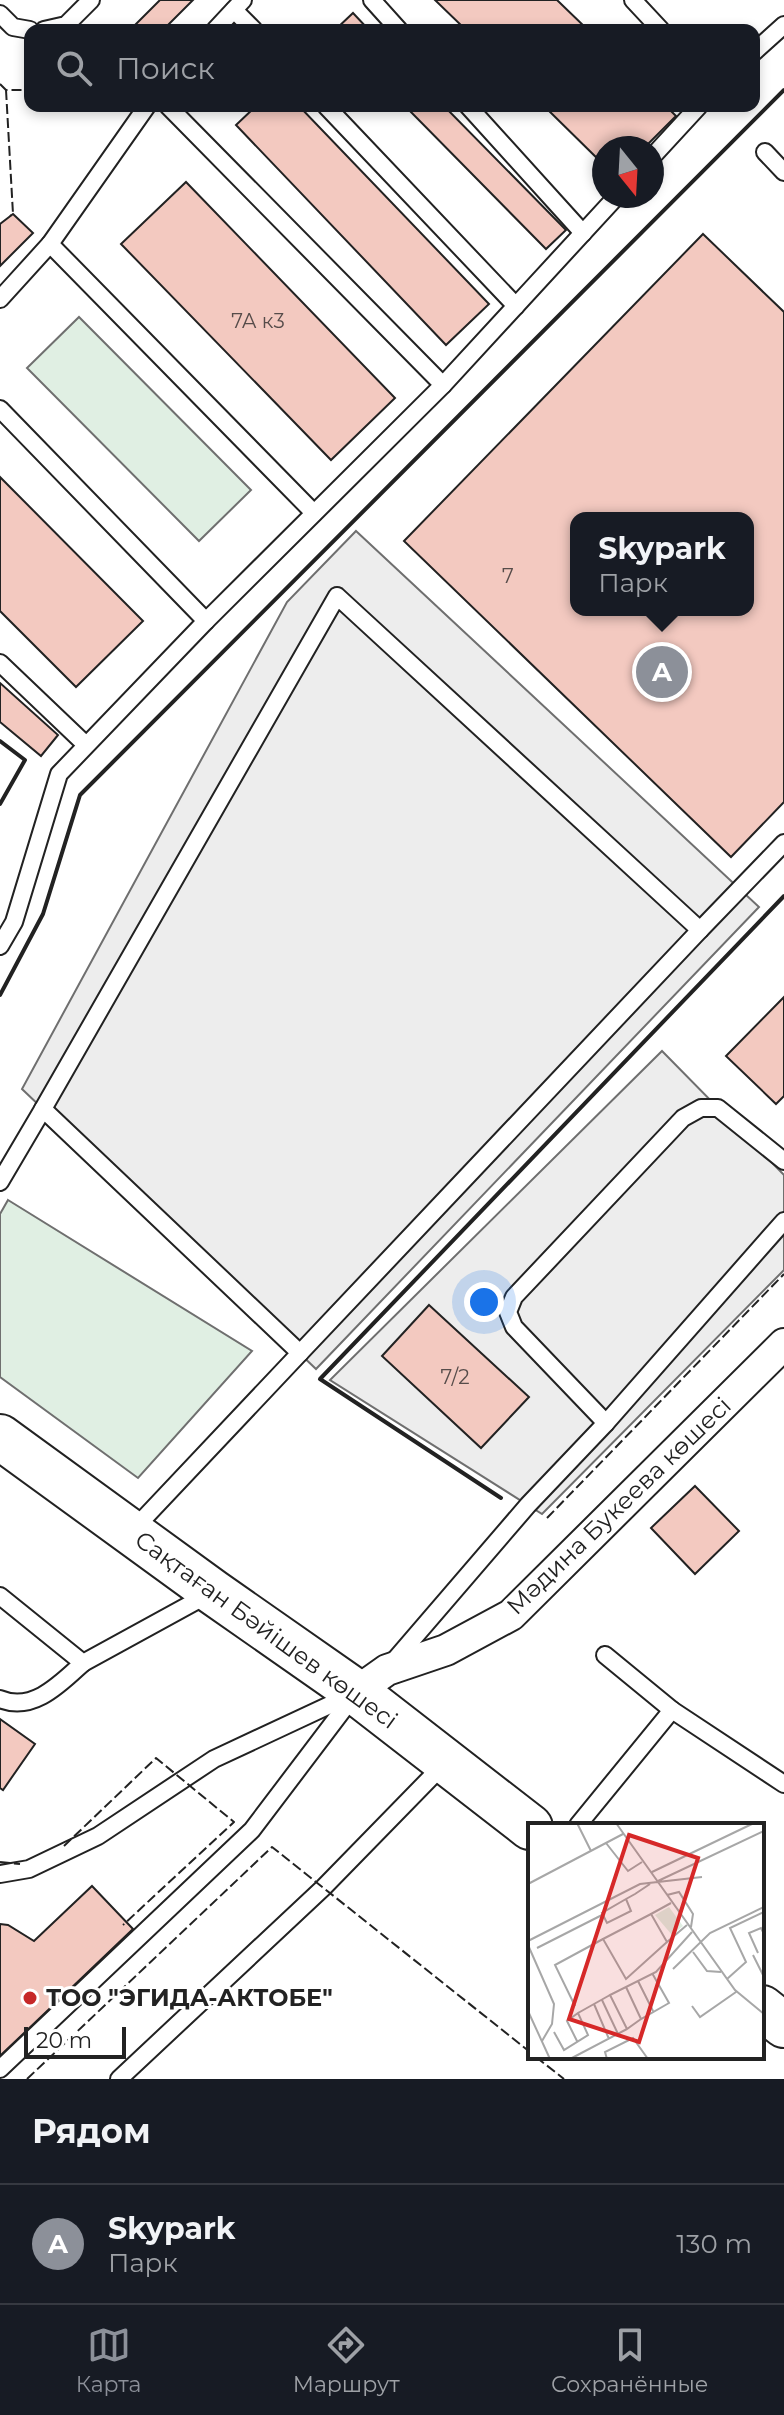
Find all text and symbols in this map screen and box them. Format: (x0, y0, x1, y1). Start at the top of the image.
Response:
search box (24, 24, 760, 112)
icon: search (52, 46, 96, 90)
text: Поиск (116, 50, 215, 87)
north arrow (592, 136, 664, 208)
house number: 7А к3 (231, 309, 285, 333)
popup (570, 512, 754, 616)
text: Skypark (598, 530, 726, 567)
house number: 7 (502, 564, 514, 588)
text: Парк (598, 567, 668, 599)
pin: A (636, 642, 688, 702)
your location (464, 1282, 504, 1322)
house number: 7/2 (441, 1365, 470, 1389)
street label: Мәдина Букеева көшесі (500, 1391, 737, 1620)
street label: Сақтаған Бәйішев көшесі (129, 1525, 403, 1735)
inset map (528, 1823, 764, 2059)
place label: ТОО "ЭГИДА-АКТОБЕ" (46, 1983, 333, 2012)
marker: ТОО "ЭГИДА-АКТОБЕ" (21, 1989, 39, 2007)
scale bar (24, 2023, 126, 2059)
text: 20 m (36, 2027, 92, 2054)
text: Рядом (32, 2110, 151, 2152)
text: Skypark (108, 2210, 235, 2247)
text: A (48, 2228, 68, 2260)
text: 130 m (676, 2228, 752, 2260)
text: Парк (108, 2247, 178, 2279)
tab: Карта (76, 2323, 141, 2398)
tab: Маршрут (293, 2323, 400, 2398)
tab: Сохранённые (551, 2323, 708, 2398)

